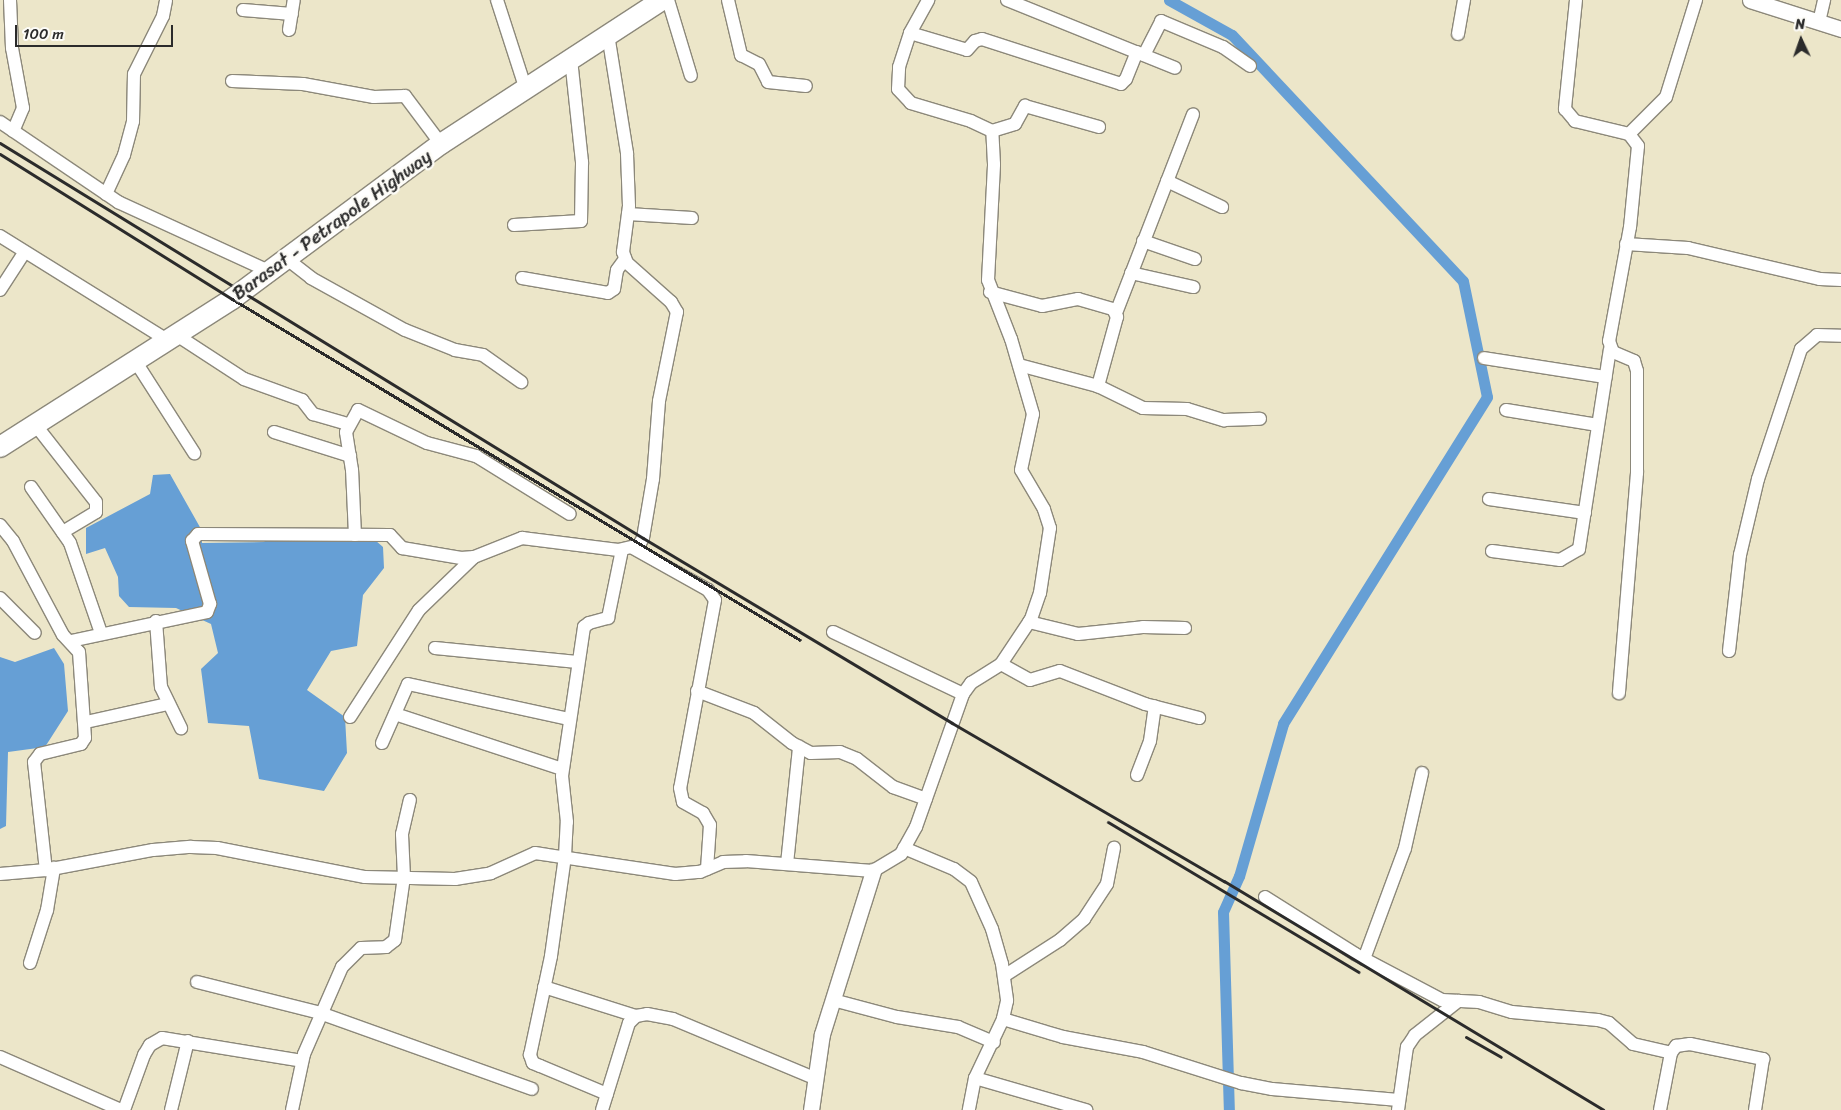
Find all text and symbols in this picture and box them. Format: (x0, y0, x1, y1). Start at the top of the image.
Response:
text: N (1795, 12, 1806, 37)
scale bar (18, 15, 175, 47)
north arrow (1776, 15, 1826, 65)
text: 100 m (23, 21, 64, 47)
street label: Barasat - Petrapole Highway (228, 145, 436, 305)

